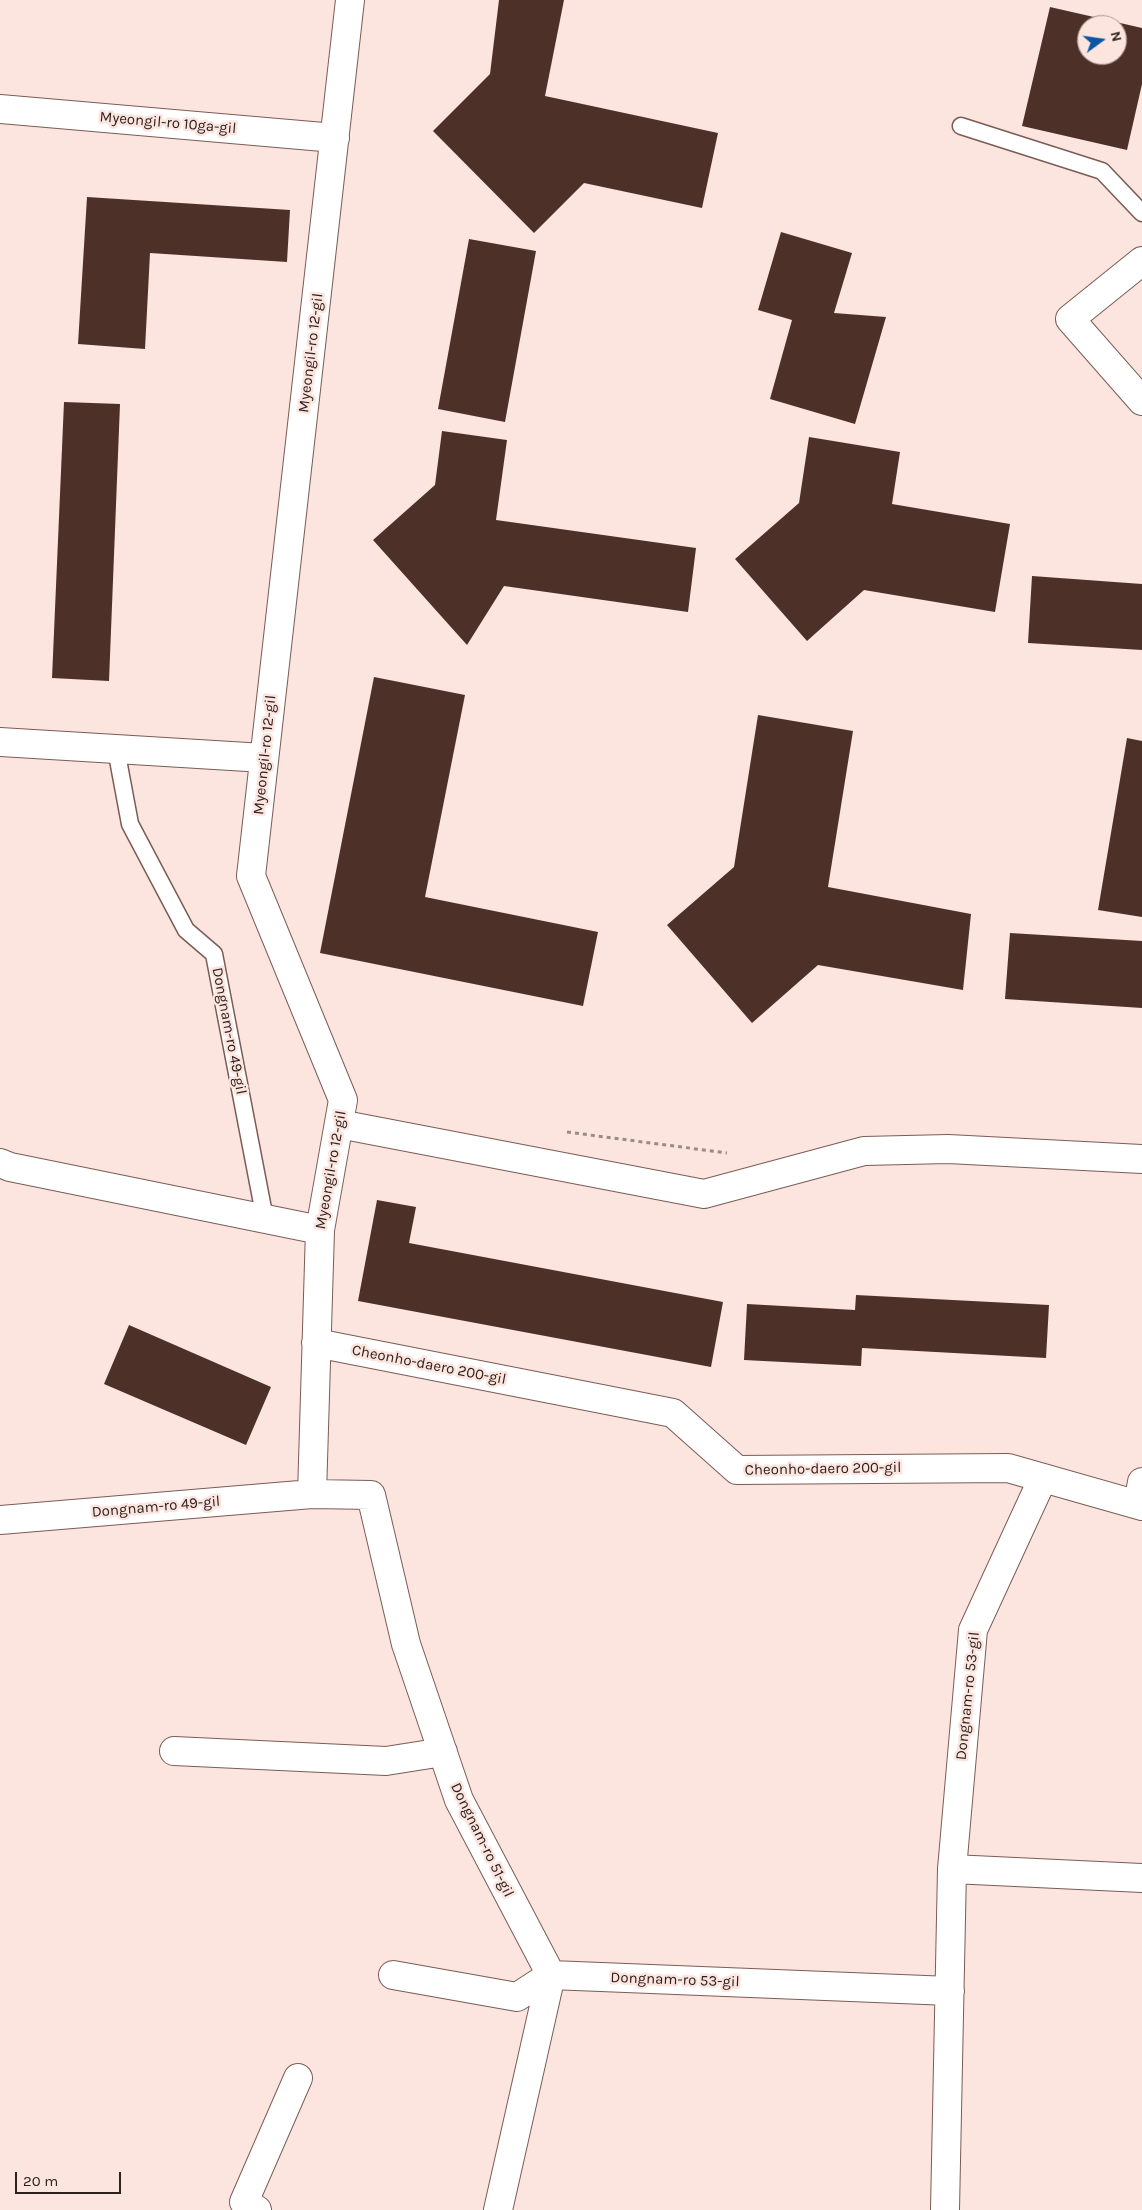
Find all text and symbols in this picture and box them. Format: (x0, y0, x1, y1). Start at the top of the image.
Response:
north arrow (1077, 15, 1127, 65)
text: N (1107, 30, 1126, 43)
street label: Myeongil-ro 10ga-gil (99, 108, 237, 138)
street label: Myeongil-ro 12-gil (295, 292, 327, 414)
street label: Myeongil-ro 12-gil (250, 694, 280, 816)
street label: Dongnam-ro 49-gil (208, 966, 250, 1096)
street label: Myeongil-ro 12-gil (312, 1109, 350, 1231)
street label: Cheonho-daero 200-gil (350, 1341, 508, 1389)
street label: Cheonho-daero 200-gil (745, 1459, 901, 1479)
street label: Dongnam-ro 49-gil (91, 1492, 221, 1522)
street label: Dongnam-ro 53-gil (952, 1631, 984, 1761)
street label: Dongnam-ro 51-gil (446, 1780, 518, 1900)
street label: Dongnam-ro 53-gil (610, 1969, 740, 1991)
scale bar (18, 2162, 124, 2194)
text: 20 m (23, 2172, 58, 2190)

